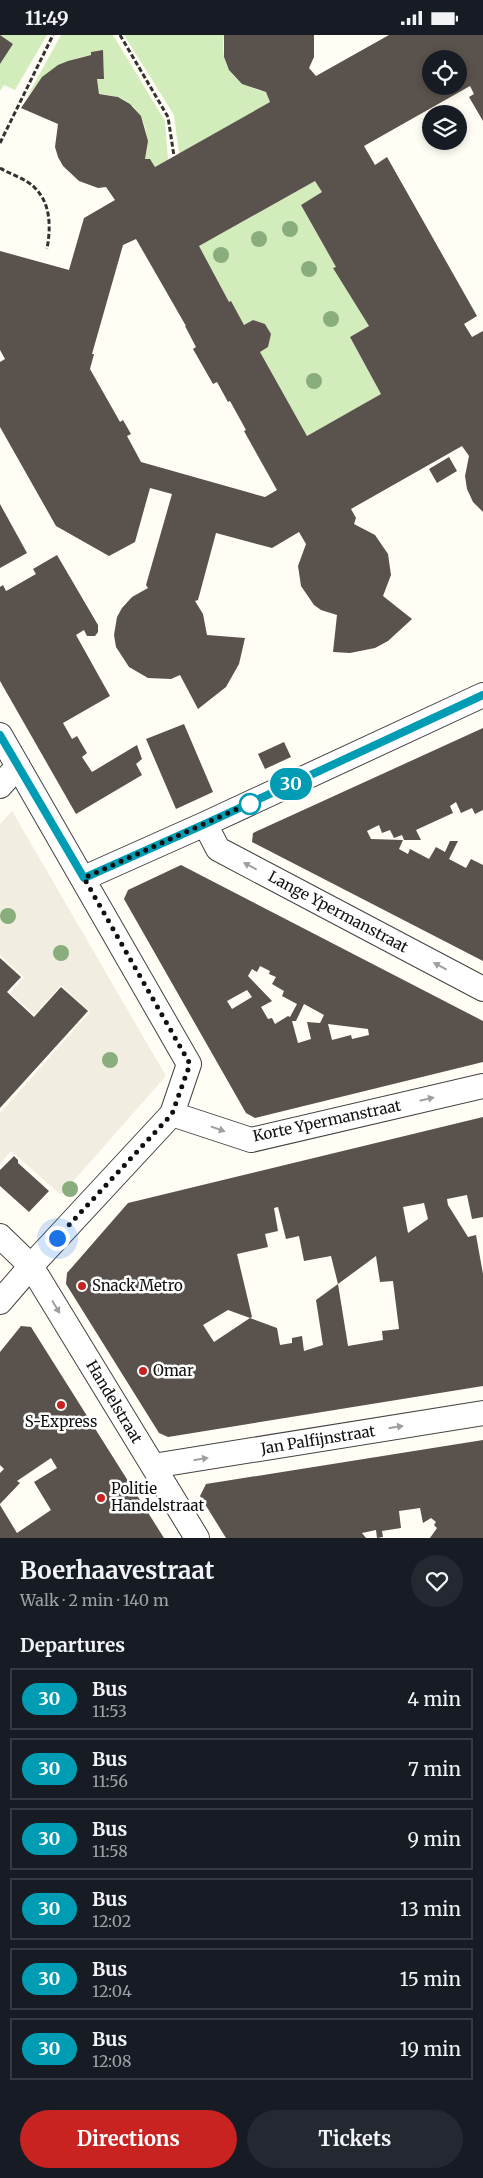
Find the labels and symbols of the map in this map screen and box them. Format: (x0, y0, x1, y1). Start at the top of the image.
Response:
line badge: 30 (268, 768, 314, 800)
unlabelled marker (239, 793, 261, 815)
one-way arrow (243, 862, 257, 870)
street label: Lange Ypermanstraat (265, 867, 412, 957)
one-way arrow (433, 962, 447, 970)
one-way arrow (419, 1095, 434, 1103)
street label: Korte Ypermanstraat (251, 1096, 403, 1145)
one-way arrow (211, 1126, 226, 1133)
your location (45, 1226, 70, 1251)
place label: Snack Metro (92, 1276, 183, 1295)
marker: Snack Metro (76, 1280, 88, 1292)
one-way arrow (52, 1301, 61, 1314)
street label: Handelstraat (82, 1357, 147, 1447)
place label: Omar (153, 1361, 194, 1380)
marker: Omar (137, 1365, 149, 1377)
marker: S-Express (55, 1399, 67, 1411)
place label: S-Express (25, 1412, 97, 1431)
street label: Jan Palfijnstraat (258, 1421, 377, 1458)
one-way arrow (389, 1423, 405, 1431)
one-way arrow (194, 1454, 210, 1462)
place label: Politie Handelstraat (111, 1479, 204, 1515)
marker: Politie Handelstraat (95, 1492, 107, 1504)

